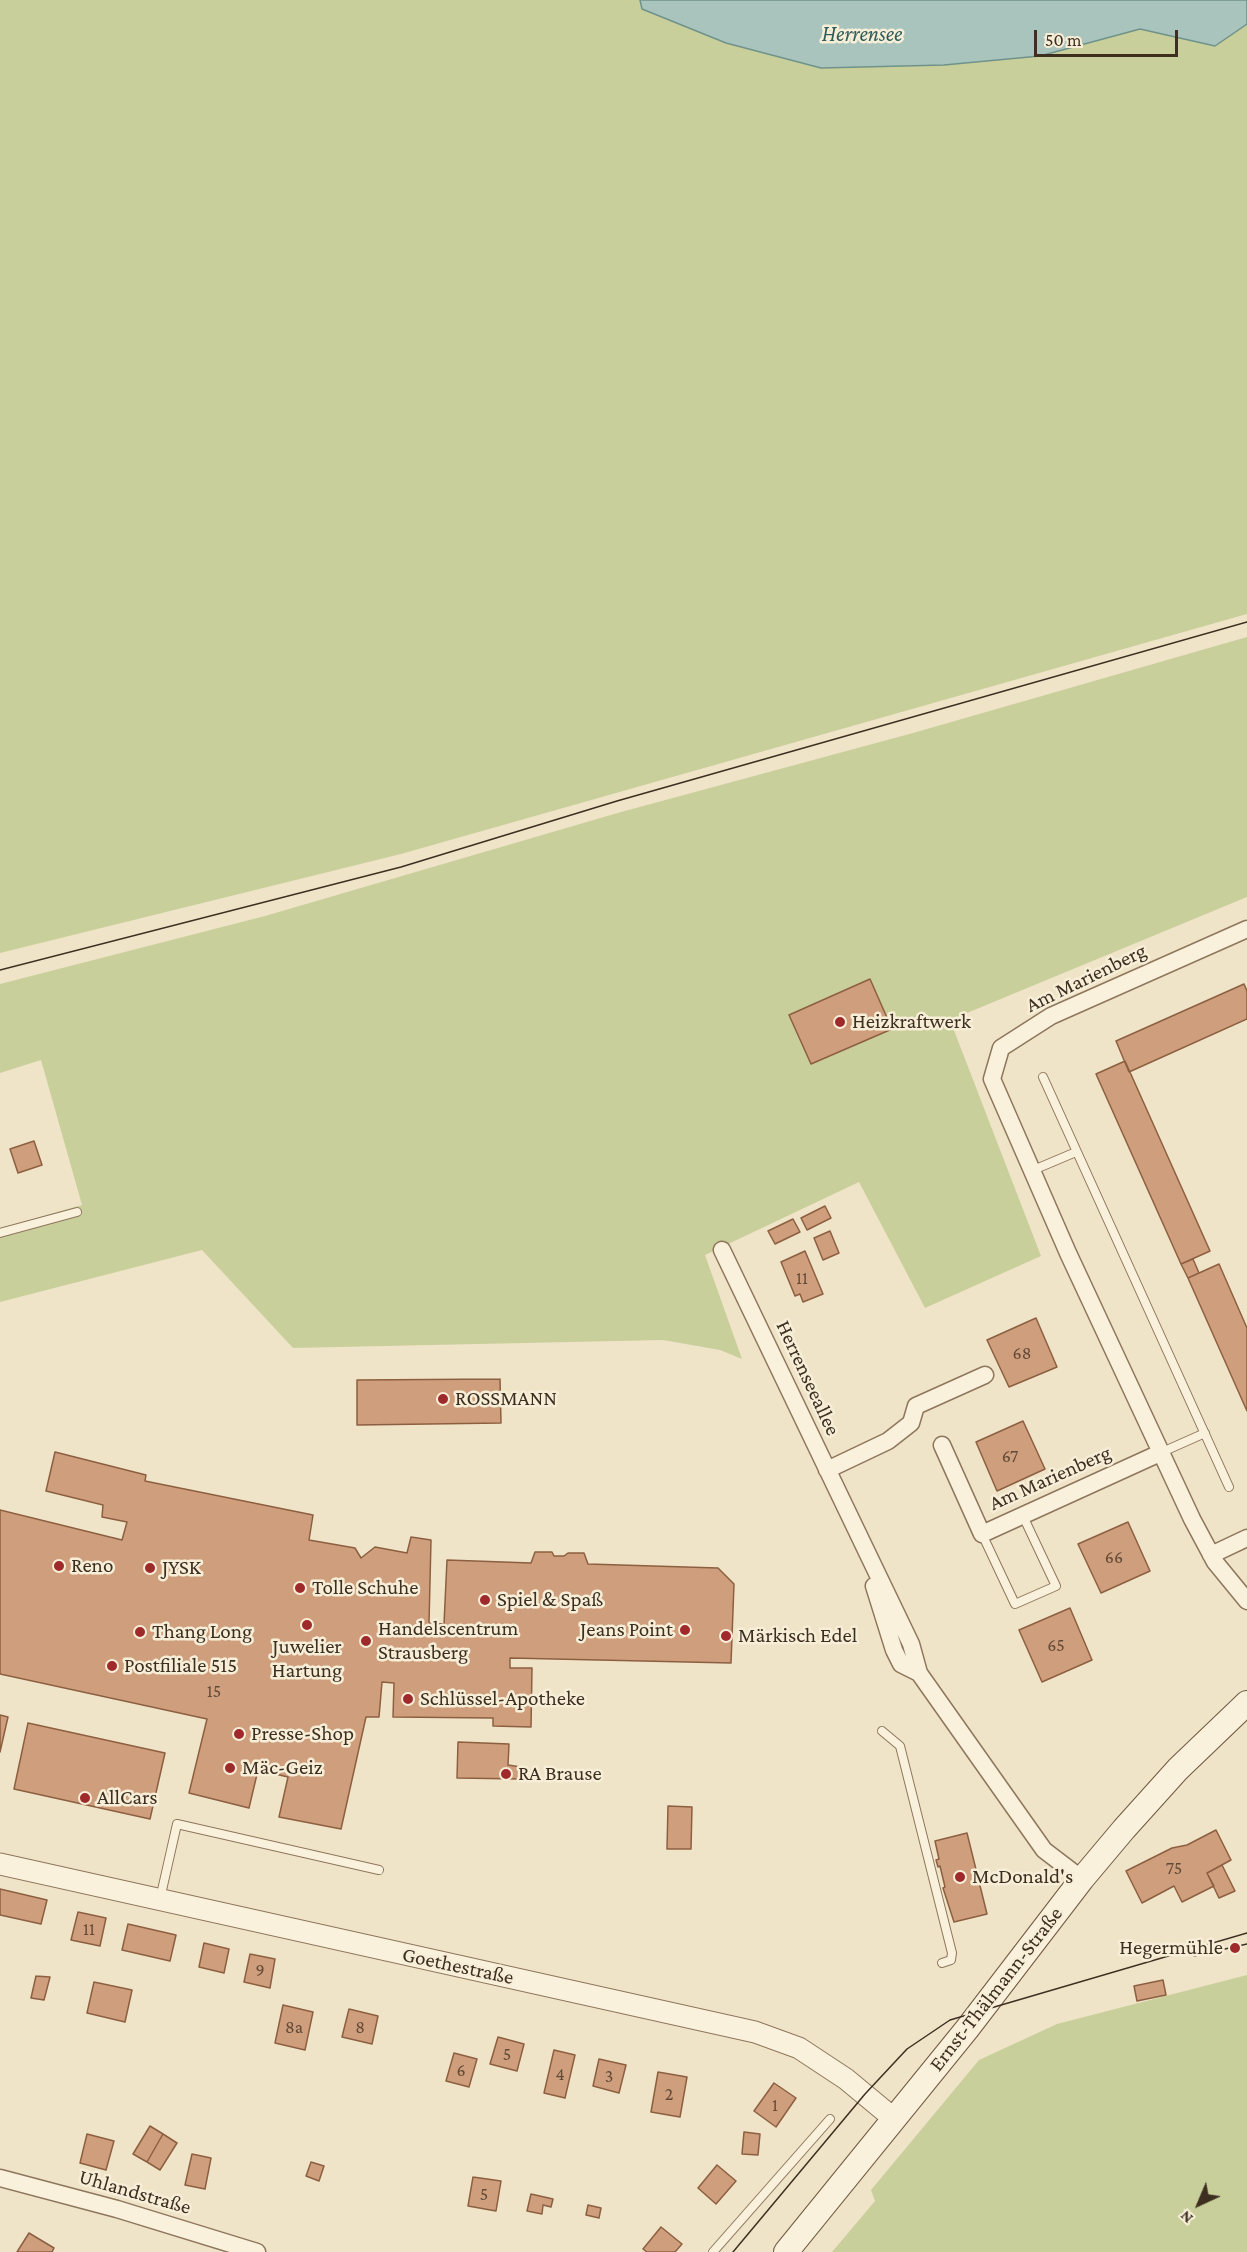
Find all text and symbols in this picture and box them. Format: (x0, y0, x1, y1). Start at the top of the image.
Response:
scale bar (1037, 18, 1181, 56)
water label: Herrensee (822, 21, 902, 47)
text: 50 m (1045, 30, 1082, 50)
street label: Am Marienberg (1022, 938, 1150, 1018)
place label: Heizkraftwerk (852, 1009, 971, 1035)
marker: Heizkraftwerk (833, 1015, 847, 1029)
house number: 11 (796, 1267, 808, 1289)
street label: Herrenseeallee (770, 1317, 846, 1439)
house number: 68 (1013, 1342, 1031, 1364)
place label: ROSSMANN (455, 1386, 557, 1412)
marker: ROSSMANN (436, 1392, 450, 1406)
street label: Am Marienberg (985, 1440, 1115, 1516)
house number: 67 (1002, 1445, 1018, 1467)
house number: 66 (1105, 1546, 1123, 1568)
place label: Reno (71, 1553, 113, 1579)
place label: JYSK (162, 1555, 201, 1581)
marker: Reno (52, 1559, 66, 1573)
marker: JYSK (143, 1561, 157, 1575)
place label: Tolle Schuhe (312, 1575, 419, 1601)
marker: Tolle Schuhe (293, 1581, 307, 1595)
place label: Spiel & Spaß (497, 1587, 603, 1613)
marker: Spiel & Spaß (478, 1593, 492, 1607)
place label: Handelscentrum Strausberg (378, 1616, 518, 1666)
place label: Jeans Point (580, 1617, 673, 1643)
marker: Juwelier Hartung (300, 1618, 314, 1632)
place label: Thang Long (152, 1619, 252, 1645)
marker: Jeans Point (678, 1623, 692, 1637)
place label: Märkisch Edel (738, 1623, 857, 1649)
marker: Thang Long (133, 1625, 147, 1639)
marker: Märkisch Edel (719, 1629, 733, 1643)
place label: Juwelier Hartung (272, 1634, 342, 1684)
marker: Handelscentrum Strausberg (359, 1634, 373, 1648)
house number: 65 (1047, 1634, 1065, 1656)
place label: Postfiliale 515 (124, 1653, 237, 1679)
marker: Postfiliale 515 (105, 1659, 119, 1673)
house number: 15 (207, 1680, 221, 1702)
place label: Schlüssel-Apotheke (420, 1686, 585, 1712)
marker: Schlüssel-Apotheke (401, 1692, 415, 1706)
place label: Presse-Shop (251, 1721, 354, 1747)
marker: Presse-Shop (232, 1727, 246, 1741)
place label: Mäc-Geiz (242, 1755, 323, 1781)
marker: Mäc-Geiz (223, 1761, 237, 1775)
place label: RA Brause (518, 1761, 602, 1787)
marker: RA Brause (499, 1767, 513, 1781)
place label: AllCars (97, 1785, 158, 1811)
marker: AllCars (78, 1791, 92, 1805)
house number: 75 (1166, 1857, 1182, 1879)
place label: McDonald's (972, 1864, 1073, 1890)
marker: McDonald's (953, 1870, 967, 1884)
street label: Ernst-Thälmann-Straße (924, 1902, 1068, 2076)
house number: 11 (83, 1918, 95, 1940)
place label: Hegermühle (1119, 1935, 1223, 1961)
marker: Hegermühle (1228, 1941, 1242, 1955)
street label: Goethestraße (400, 1942, 516, 1990)
house number: 9 (255, 1959, 265, 1981)
house number: 8a (285, 2016, 303, 2038)
house number: 8 (355, 2016, 365, 2038)
house number: 5 (503, 2043, 511, 2065)
house number: 6 (456, 2059, 466, 2081)
house number: 4 (555, 2063, 565, 2085)
house number: 3 (605, 2065, 613, 2087)
house number: 2 (665, 2083, 673, 2105)
house number: 1 (772, 2094, 778, 2116)
street label: Uhlandstraße (76, 2164, 194, 2220)
north arrow (1169, 2174, 1229, 2234)
house number: 5 (480, 2183, 488, 2205)
text: N (1176, 2207, 1196, 2227)

